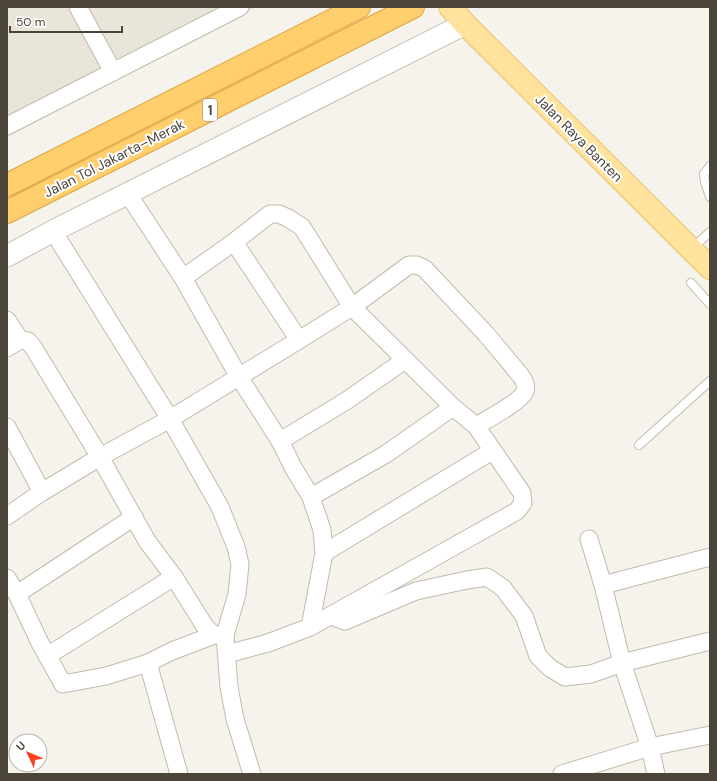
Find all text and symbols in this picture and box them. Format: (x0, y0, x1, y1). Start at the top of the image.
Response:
scale bar (10, 8, 122, 34)
text: 50 m (16, 14, 45, 30)
street label: Jalan Raya Banten (531, 90, 627, 186)
road number: 1 (203, 99, 217, 121)
street label: Jalan Tol Jakarta–Merak (41, 115, 187, 201)
north arrow (8, 733, 48, 773)
text: U (13, 738, 28, 754)

